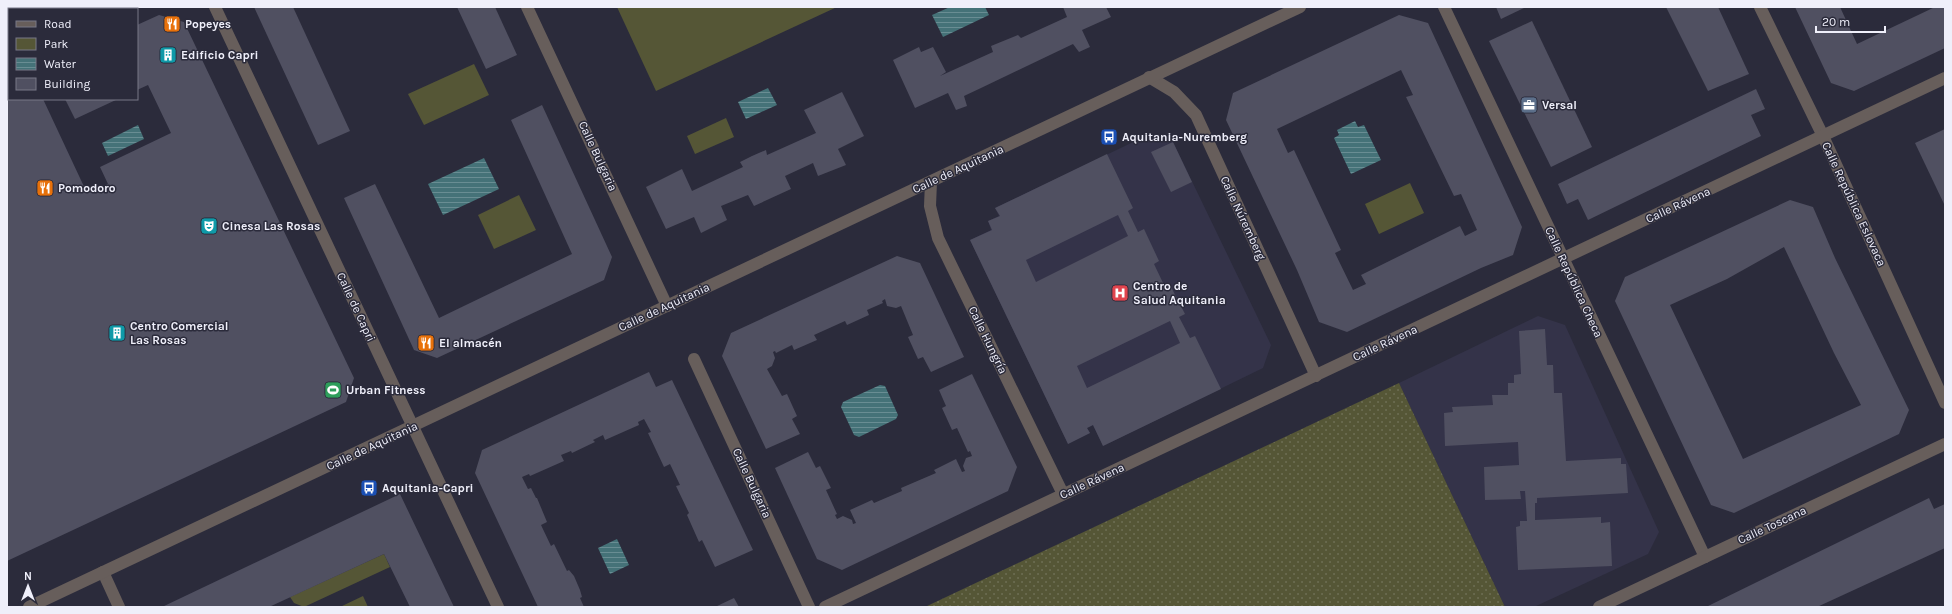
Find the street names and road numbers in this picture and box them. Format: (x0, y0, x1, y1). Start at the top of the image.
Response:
street label: Calle Bulgaria (576, 119, 620, 193)
street label: Calle República Eslovaca (1819, 140, 1889, 268)
street label: Calle de Aquitania (910, 142, 1006, 196)
street label: Calle Núremberg (1217, 174, 1269, 262)
street label: Calle Rávena (1643, 184, 1713, 226)
street label: Calle República Checa (1542, 224, 1606, 340)
street label: Calle de Capri (334, 270, 378, 344)
street label: Calle de Aquitania (616, 280, 712, 334)
street label: Calle Hungría (966, 304, 1010, 376)
street label: Calle Rávena (1350, 322, 1420, 364)
street label: Calle de Aquitania (324, 419, 420, 473)
street label: Calle Bulgaria (730, 446, 774, 520)
street label: Calle Rávena (1057, 460, 1127, 502)
street label: Calle Toscana (1735, 503, 1809, 547)

